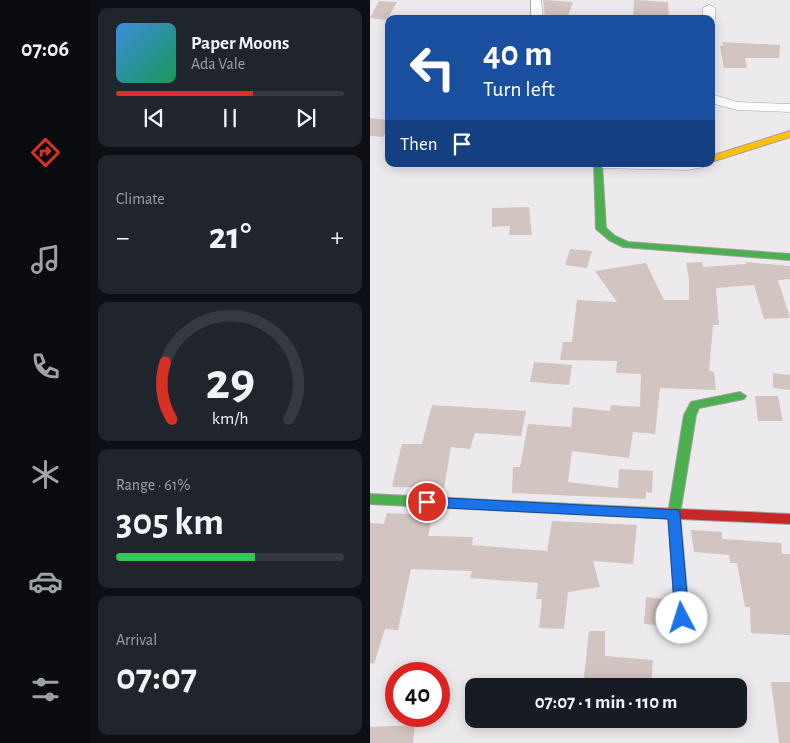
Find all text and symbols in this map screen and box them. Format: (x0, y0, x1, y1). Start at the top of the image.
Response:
text: Paper Moons (191, 34, 289, 53)
icon: left (400, 35, 465, 100)
text: 40 m (483, 37, 552, 72)
text: 07:06 (21, 38, 69, 60)
text: Ada Vale (191, 56, 245, 72)
text: Turn left (483, 78, 555, 100)
icon: previous (140, 104, 168, 132)
icon: pause (216, 104, 244, 132)
icon: next (292, 104, 320, 132)
icon: arrive (448, 130, 476, 158)
icon: directions (28, 135, 63, 170)
text: Then (400, 135, 438, 154)
text: Climate (116, 191, 165, 207)
text: 21° (209, 218, 251, 256)
text: − (116, 224, 129, 252)
text: + (331, 224, 344, 252)
icon: music (28, 242, 63, 277)
icon: phone (28, 349, 63, 384)
text: 29 (205, 356, 255, 408)
text: km/h (212, 410, 248, 428)
icon: climate (28, 457, 63, 492)
text: Range · 61% (116, 477, 190, 493)
pin (406, 481, 448, 523)
icon: arrive (413, 488, 441, 516)
text: 305 km (116, 504, 224, 542)
icon: car (28, 564, 63, 599)
position arrow (655, 591, 707, 643)
text: Arrival (116, 632, 157, 648)
text: 07:07 (116, 659, 197, 697)
speed limit sign: 40 (385, 662, 450, 727)
icon: filters (28, 672, 63, 707)
text: 07:07 · 1 min · 110 m (535, 693, 677, 712)

